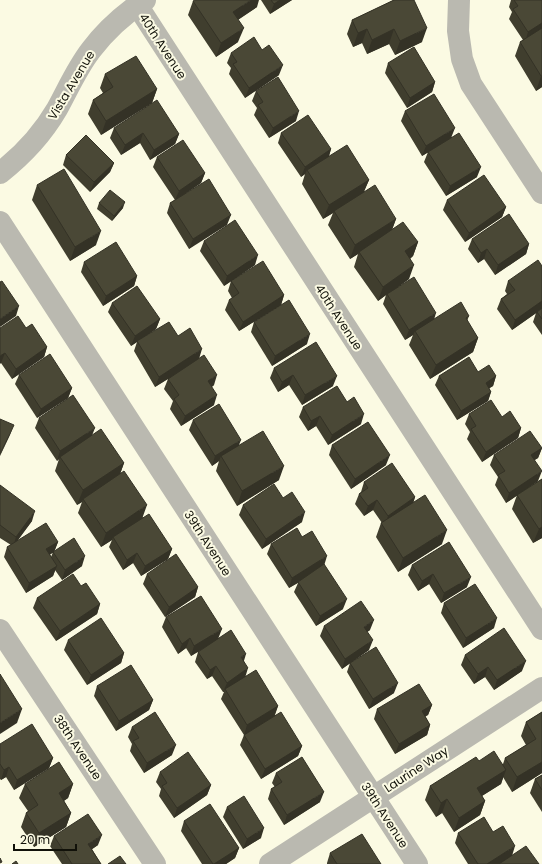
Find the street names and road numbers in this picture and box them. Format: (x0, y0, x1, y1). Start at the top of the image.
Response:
street label: 40th Avenue (135, 10, 191, 82)
street label: Vista Avenue (44, 47, 98, 123)
street label: 40th Avenue (311, 281, 367, 353)
street label: 39th Avenue (180, 507, 236, 579)
street label: 38th Avenue (50, 711, 106, 783)
street label: Laurine Way (381, 742, 452, 796)
street label: 39th Avenue (357, 779, 413, 851)

